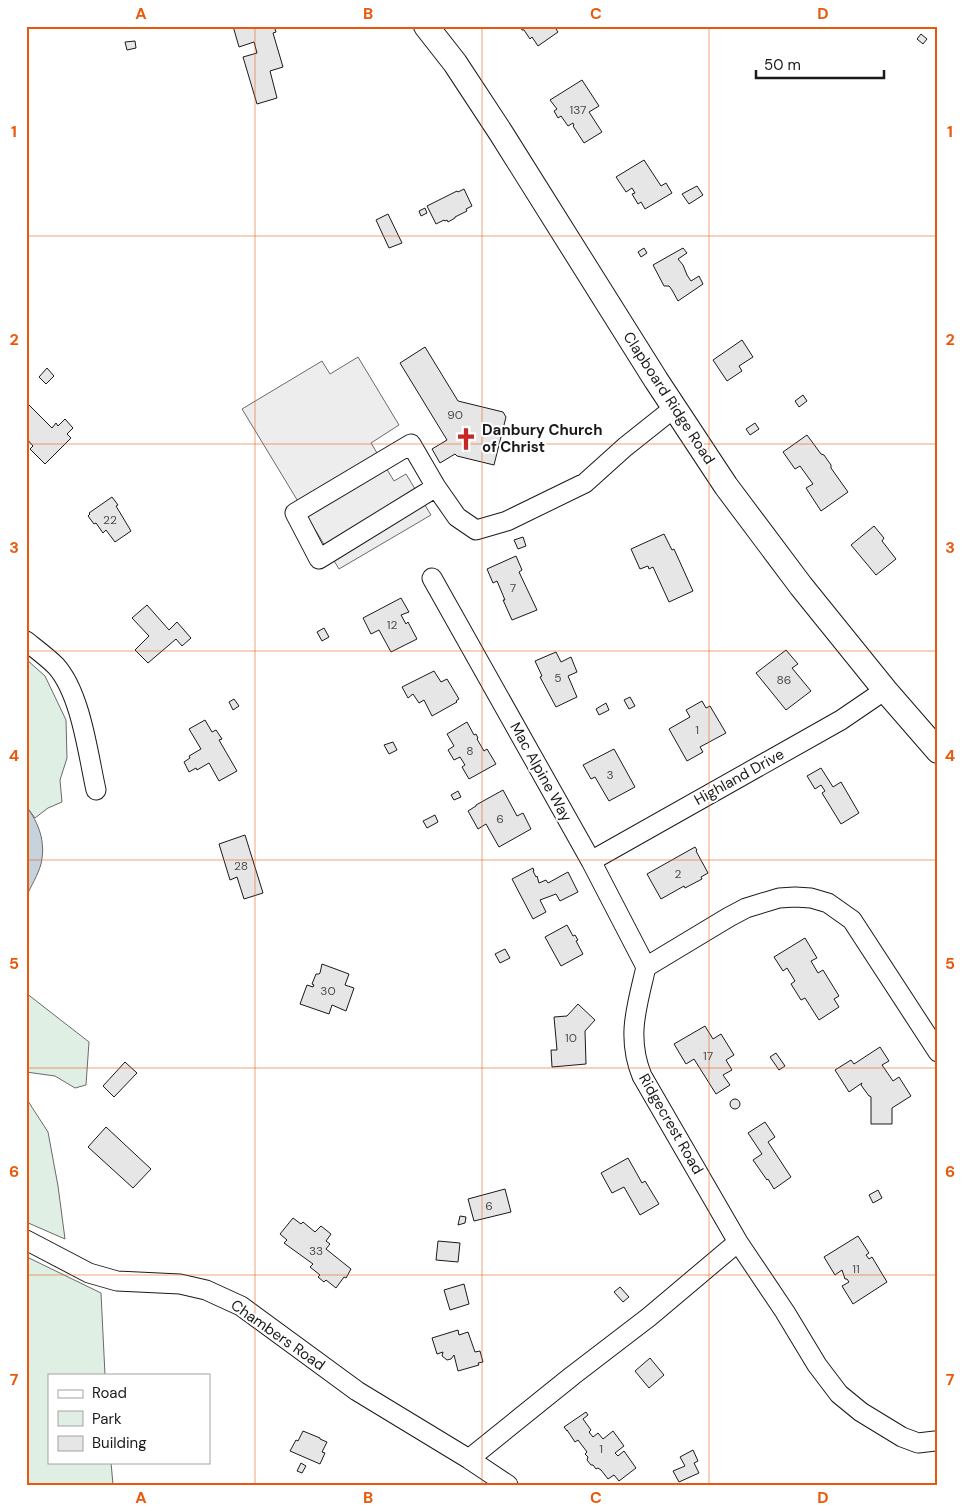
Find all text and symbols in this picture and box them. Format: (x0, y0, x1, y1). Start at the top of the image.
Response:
text: A (135, 3, 147, 24)
text: B (363, 3, 373, 24)
text: C (590, 3, 602, 24)
text: D (817, 3, 829, 24)
scale bar (756, 48, 884, 80)
text: 50 m (764, 55, 801, 75)
house number: 137 (569, 102, 587, 118)
text: 1 (11, 121, 17, 142)
text: 1 (947, 121, 953, 142)
street label: Clapboard Ridge Road (619, 328, 719, 468)
text: 2 (9, 329, 19, 350)
text: 2 (945, 329, 955, 350)
house number: 90 (447, 407, 463, 423)
place label: Danbury Church of Christ (482, 420, 602, 457)
church icon: Danbury Church of Christ (453, 426, 479, 452)
house number: 22 (103, 512, 117, 528)
text: 3 (9, 537, 19, 558)
text: 3 (945, 537, 955, 558)
house number: 7 (510, 580, 516, 596)
house number: 12 (387, 617, 397, 633)
house number: 5 (554, 670, 562, 686)
house number: 86 (777, 672, 791, 688)
street label: Mac Alpine Way (505, 719, 577, 826)
house number: 1 (695, 722, 699, 738)
house number: 8 (466, 743, 474, 759)
street label: Highland Drive (690, 744, 788, 810)
text: 4 (9, 745, 19, 766)
text: 4 (945, 745, 955, 766)
house number: 3 (606, 767, 614, 783)
house number: 6 (496, 811, 504, 827)
house number: 28 (234, 858, 248, 874)
house number: 2 (675, 866, 682, 882)
text: 5 (9, 953, 19, 974)
text: 5 (945, 953, 955, 974)
house number: 30 (320, 983, 336, 999)
house number: 10 (565, 1030, 577, 1046)
house number: 17 (703, 1048, 713, 1064)
street label: Ridgecrest Road (634, 1070, 708, 1178)
text: 6 (9, 1161, 19, 1182)
text: 6 (945, 1161, 955, 1182)
house number: 6 (485, 1198, 493, 1214)
house number: 33 (309, 1243, 323, 1259)
house number: 11 (852, 1261, 860, 1277)
street label: Chambers Road (227, 1295, 329, 1375)
text: 7 (10, 1369, 19, 1390)
text: 7 (946, 1369, 955, 1390)
legend (48, 1374, 210, 1464)
text: Road (92, 1383, 127, 1403)
text: Park (92, 1409, 122, 1429)
text: Building (92, 1433, 147, 1453)
house number: 1 (599, 1441, 603, 1457)
text: A (135, 1487, 147, 1508)
text: B (363, 1487, 373, 1508)
text: C (590, 1487, 602, 1508)
text: D (817, 1487, 829, 1508)

